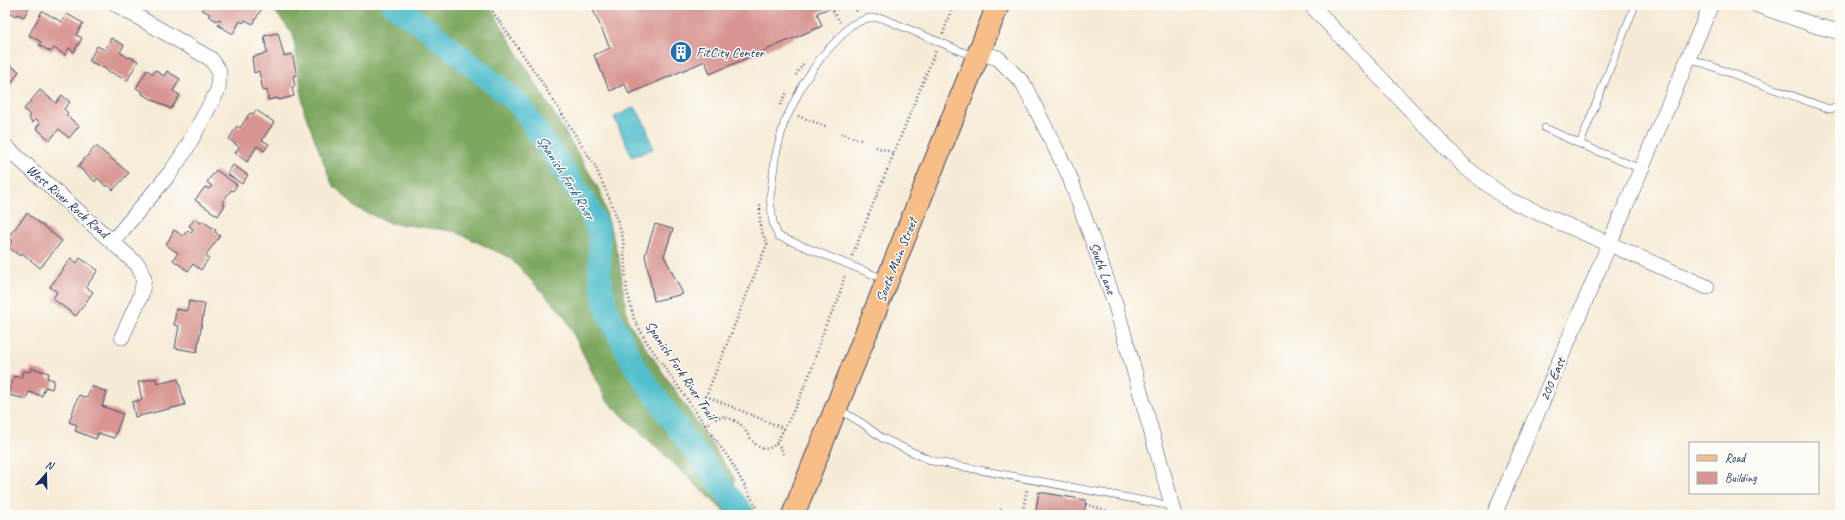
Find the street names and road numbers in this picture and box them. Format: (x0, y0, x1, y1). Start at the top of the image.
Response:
street label: West River Rock Road (23, 161, 114, 243)
street label: South Main Street (872, 213, 922, 305)
street label: South Lane (1085, 240, 1120, 298)
street label: Spanish Fork River Trail (641, 318, 721, 425)
street label: 200 East (1536, 354, 1570, 403)

